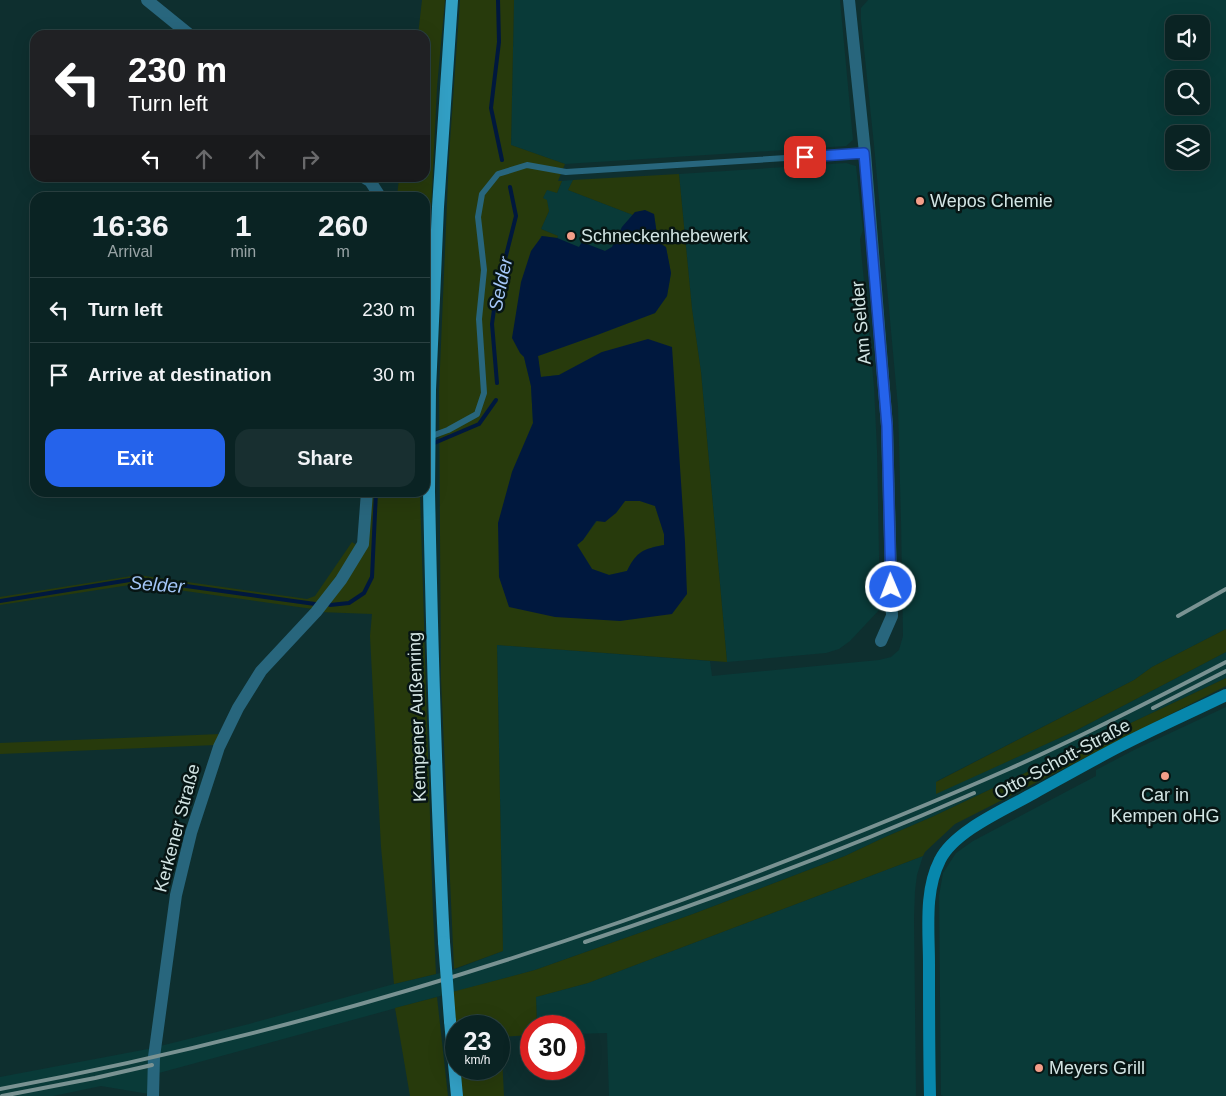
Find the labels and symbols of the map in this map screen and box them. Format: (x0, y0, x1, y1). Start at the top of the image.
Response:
pin (784, 136, 826, 178)
place label: Wepos Chemie (930, 191, 1053, 211)
marker: Wepos Chemie (914, 195, 926, 207)
place label: Schneckenhebewerk (581, 226, 749, 246)
marker: Schneckenhebewerk (565, 230, 577, 242)
water label: Selder (485, 254, 517, 313)
street label: Am Selder (847, 280, 875, 366)
position arrow (864, 560, 916, 612)
water label: Selder (129, 572, 186, 597)
street label: Kempener Außenring (404, 632, 430, 802)
street label: Otto-Schott-Straße (991, 715, 1133, 803)
street label: Kerkener Straße (150, 762, 204, 894)
marker: Car in Kempen oHG (1159, 770, 1171, 782)
place label: Car in Kempen oHG (1110, 785, 1220, 826)
speed limit sign: 30 (520, 1015, 585, 1080)
place label: Meyers Grill (1049, 1058, 1145, 1078)
marker: Meyers Grill (1033, 1062, 1045, 1074)

